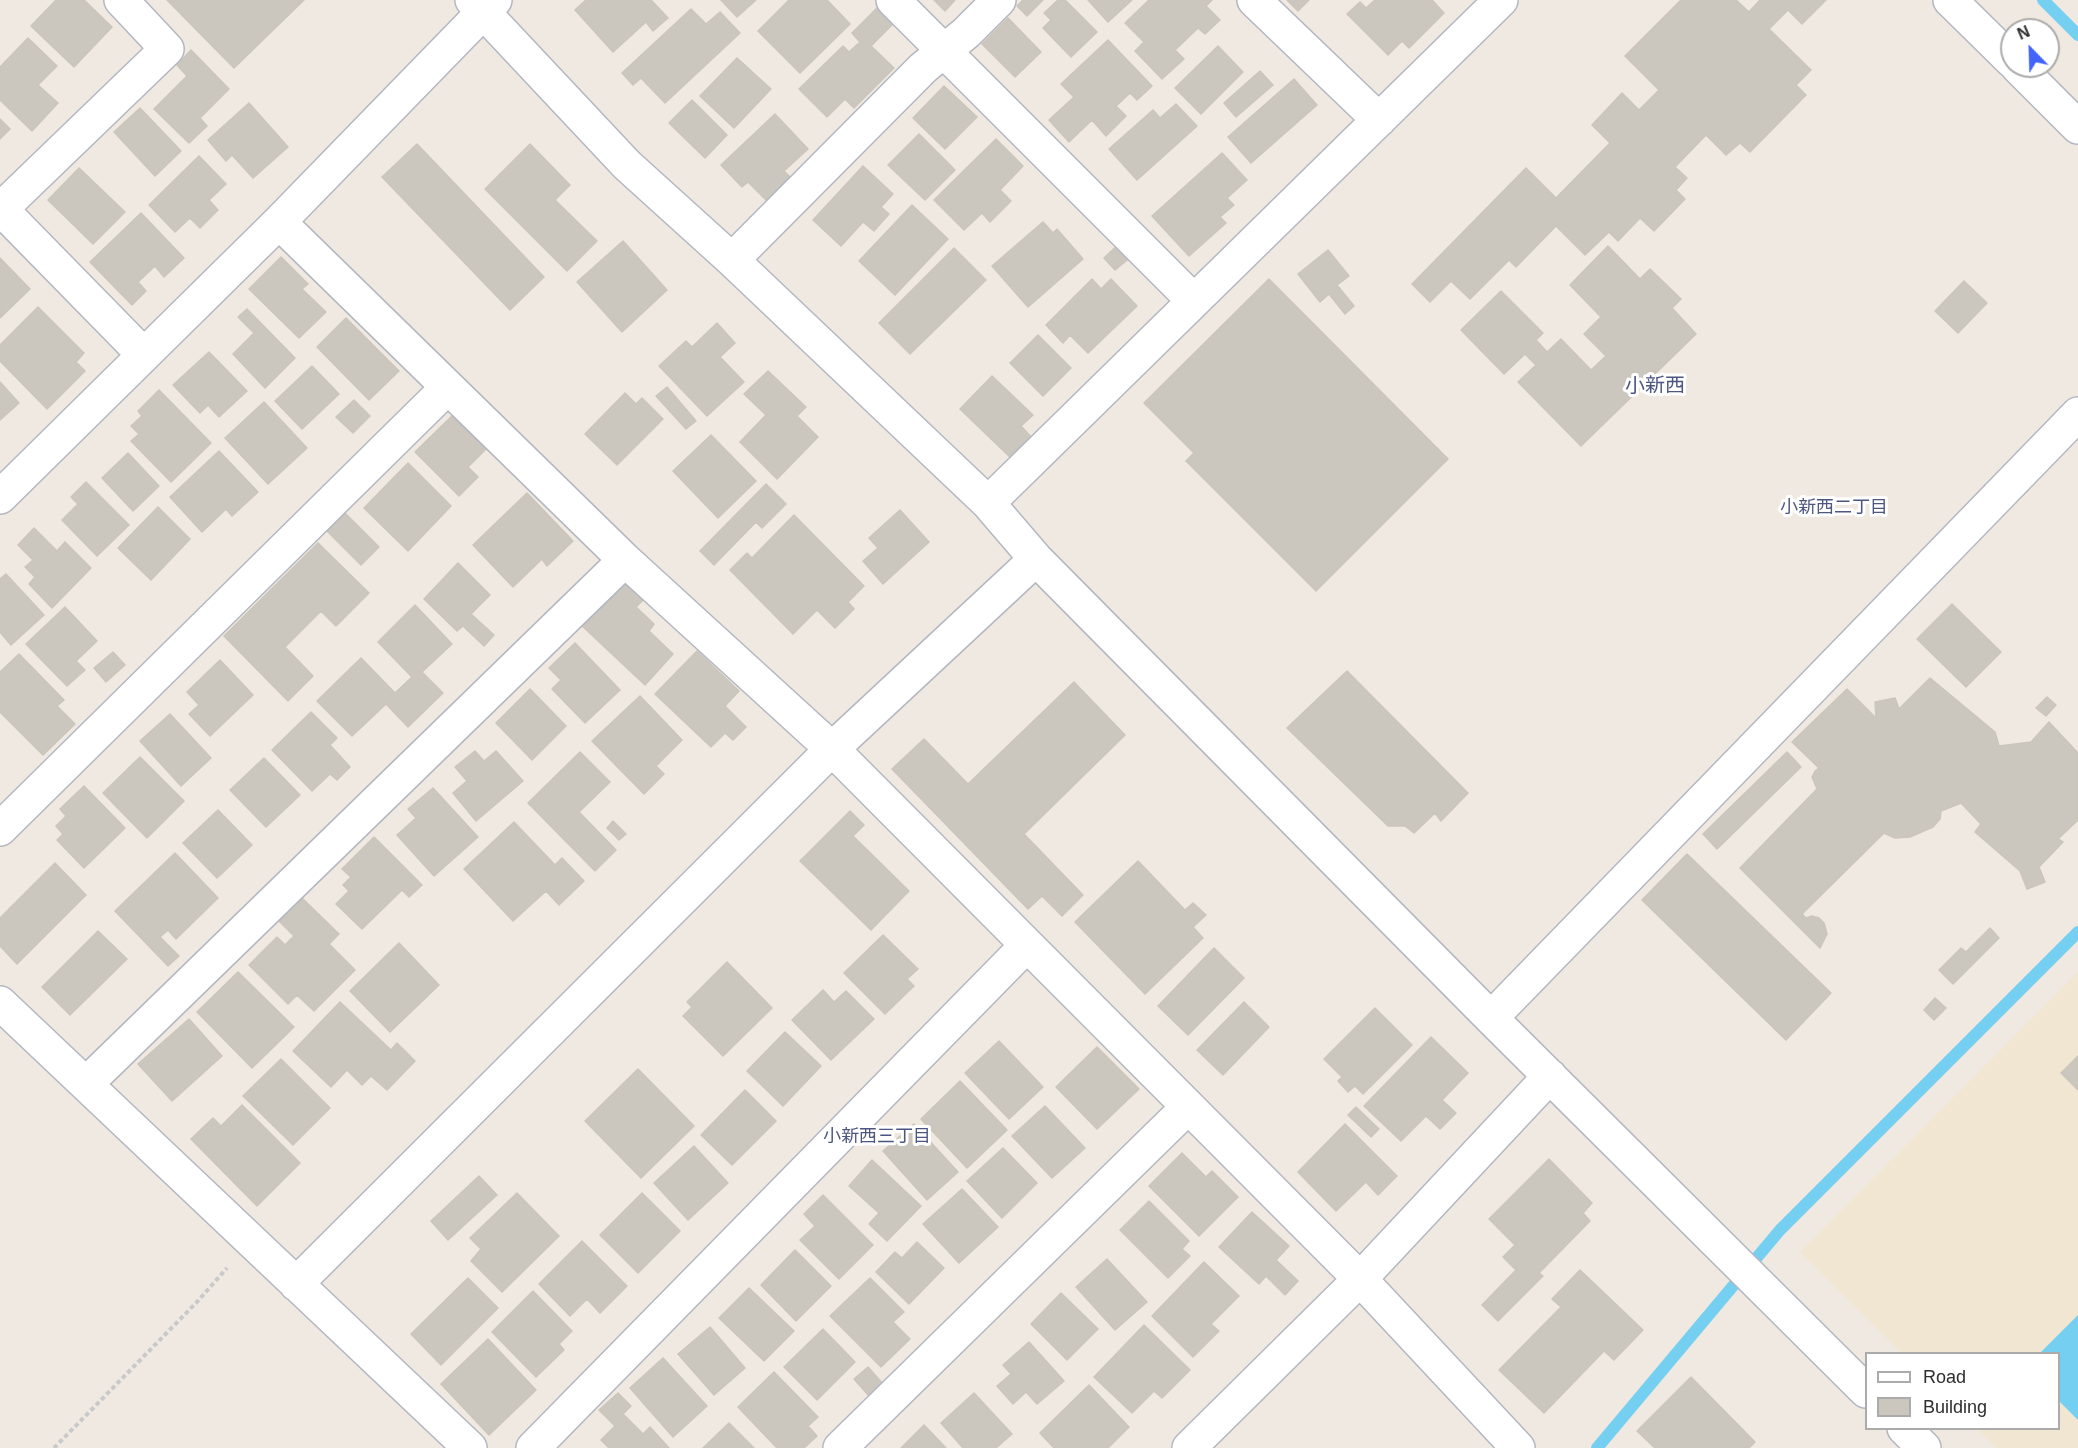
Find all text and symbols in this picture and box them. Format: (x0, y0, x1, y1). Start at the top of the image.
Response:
north arrow (2000, 18, 2060, 78)
text: N (2015, 23, 2032, 43)
district label: 小新西 (1625, 374, 1685, 398)
district label: 小新西二丁目 (1780, 497, 1888, 519)
district label: 小新西三丁目 (823, 1126, 931, 1148)
legend (1865, 1352, 2060, 1430)
text: Road (1923, 1367, 1966, 1387)
text: Building (1923, 1397, 1987, 1417)

